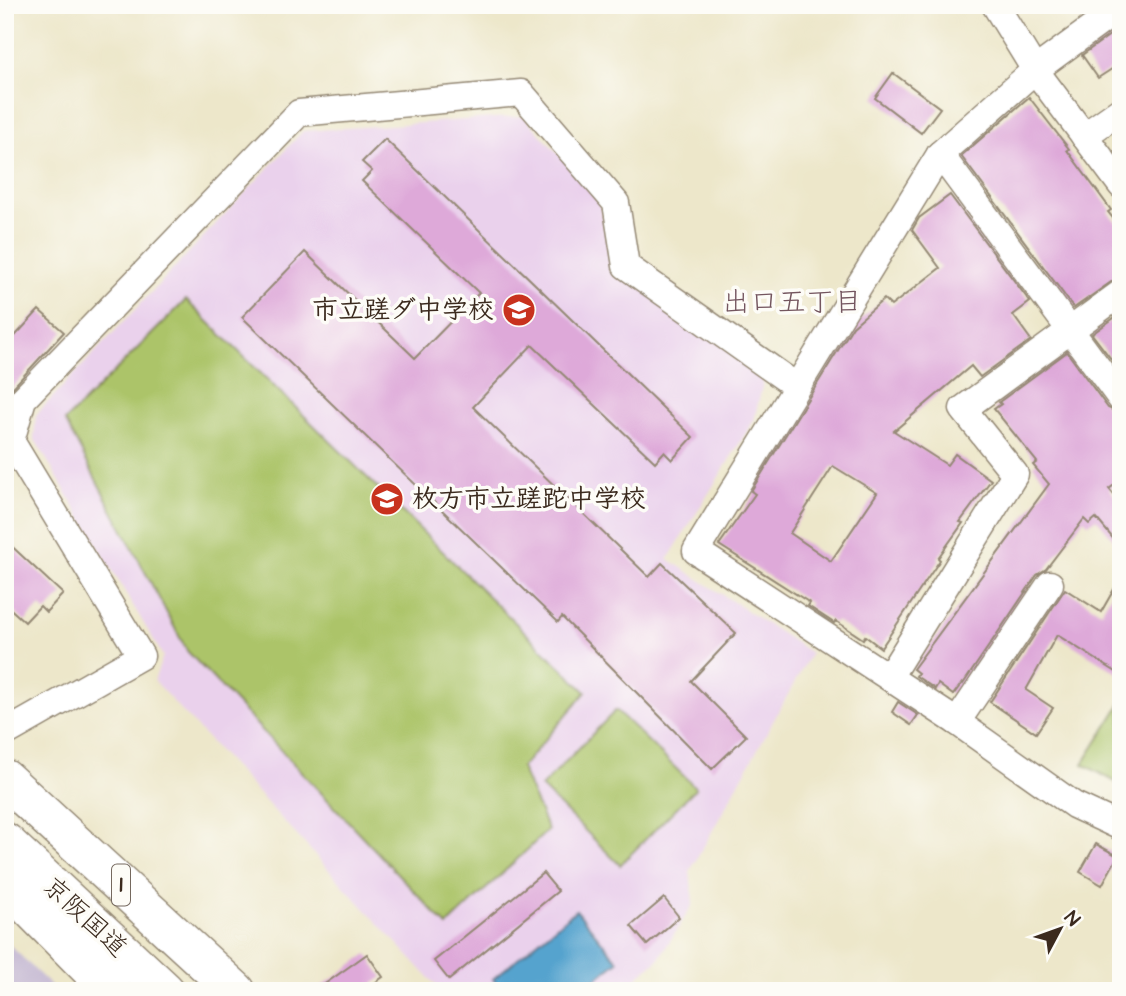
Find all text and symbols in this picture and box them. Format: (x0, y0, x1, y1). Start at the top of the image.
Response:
district label: 出口五丁目 (722, 283, 862, 322)
school or university icon: 市立蹉ダ中学校 (500, 291, 538, 329)
place label: 市立蹉ダ中学校 (312, 292, 494, 328)
school or university icon: 枚方市立蹉跎中学校 (368, 480, 406, 518)
place label: 枚方市立蹉跎中学校 (412, 481, 646, 517)
road number: 1 (112, 864, 130, 906)
street label: 京阪国道 (35, 868, 135, 966)
north arrow (1024, 894, 1094, 964)
text: N (1058, 905, 1086, 932)

